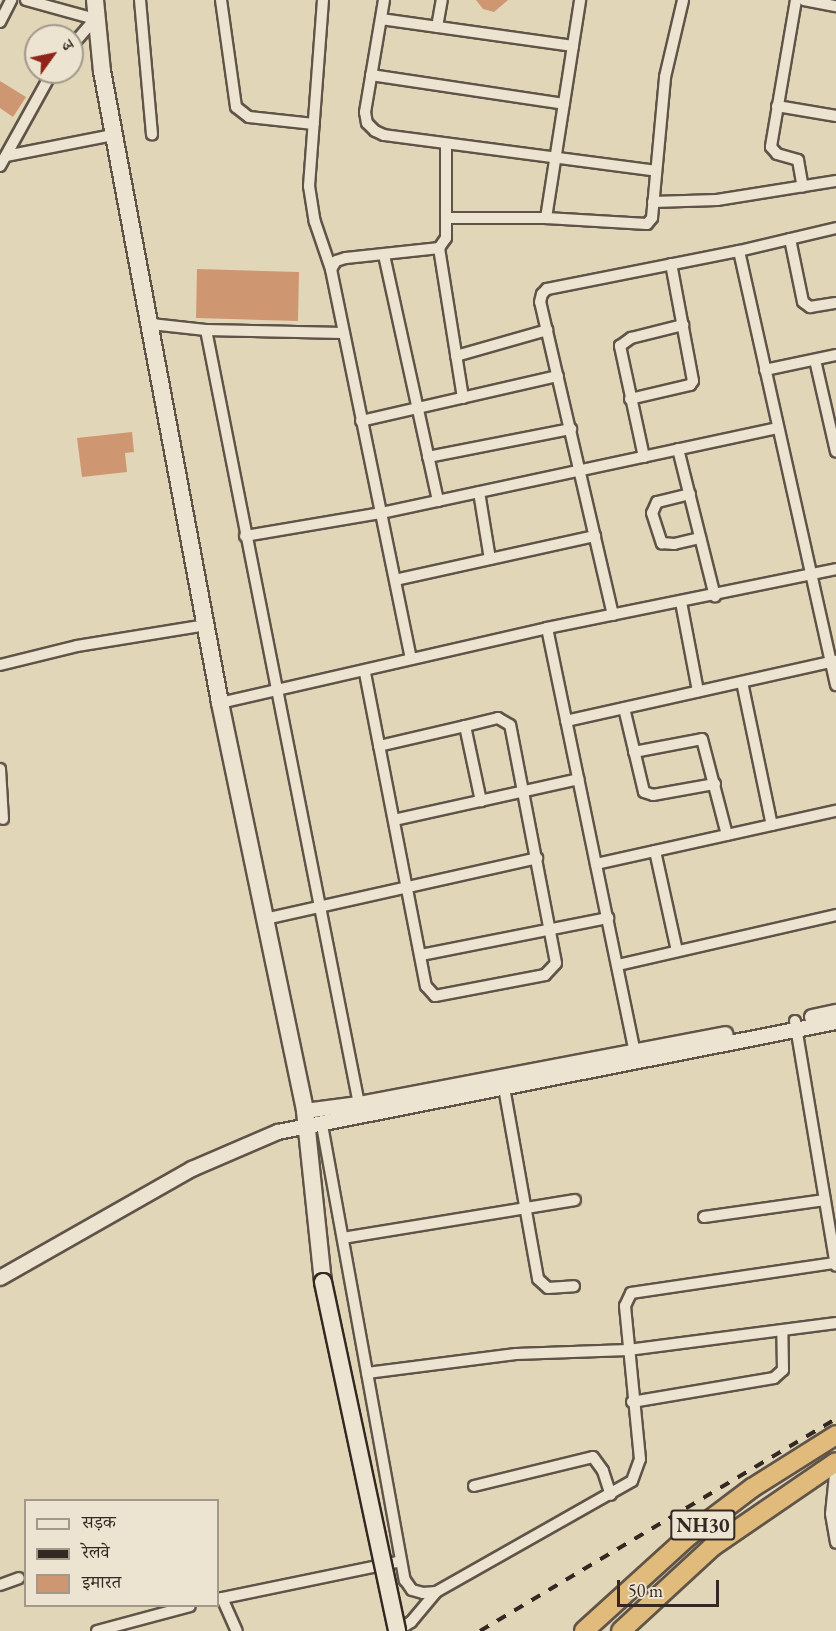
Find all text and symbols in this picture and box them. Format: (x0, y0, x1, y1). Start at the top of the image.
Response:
north arrow (24, 24, 84, 84)
text: उ (57, 36, 79, 54)
legend (24, 1499, 219, 1607)
road number: NH30 (670, 1508, 736, 1542)
text: सड़क (82, 1510, 116, 1533)
text: रेलवे (82, 1540, 110, 1563)
scale bar (620, 1568, 722, 1606)
text: इमारत (82, 1570, 121, 1593)
text: 50 m (628, 1579, 663, 1602)

